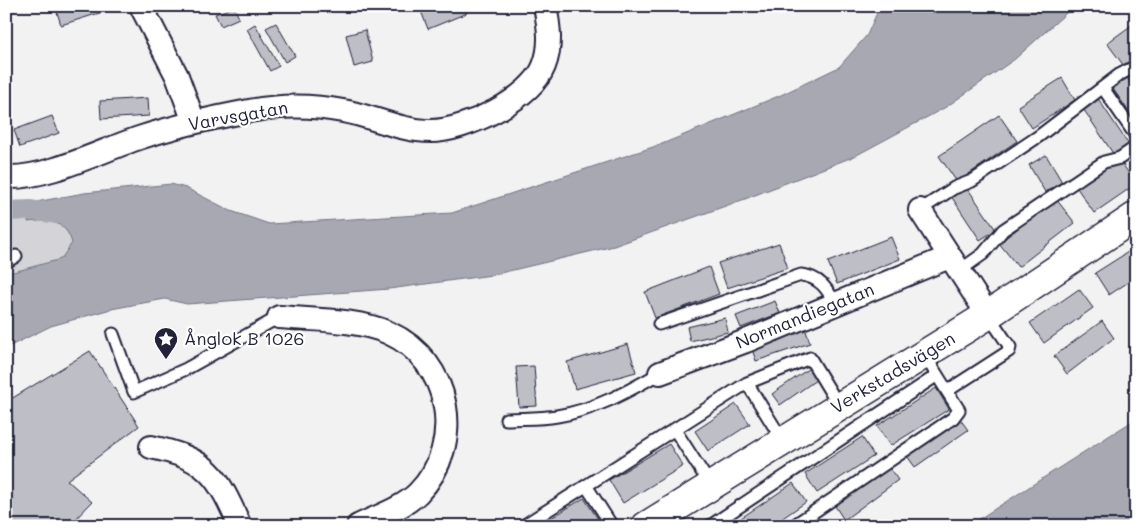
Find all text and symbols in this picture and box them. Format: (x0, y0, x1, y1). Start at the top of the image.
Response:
street label: Varvsgatan (186, 94, 290, 136)
street label: Normandiegatan (732, 276, 877, 354)
place icon: Ånglok B 1026 (153, 326, 179, 360)
place label: Ånglok B 1026 (184, 326, 304, 350)
street label: Verkstadsvägen (826, 326, 959, 419)

